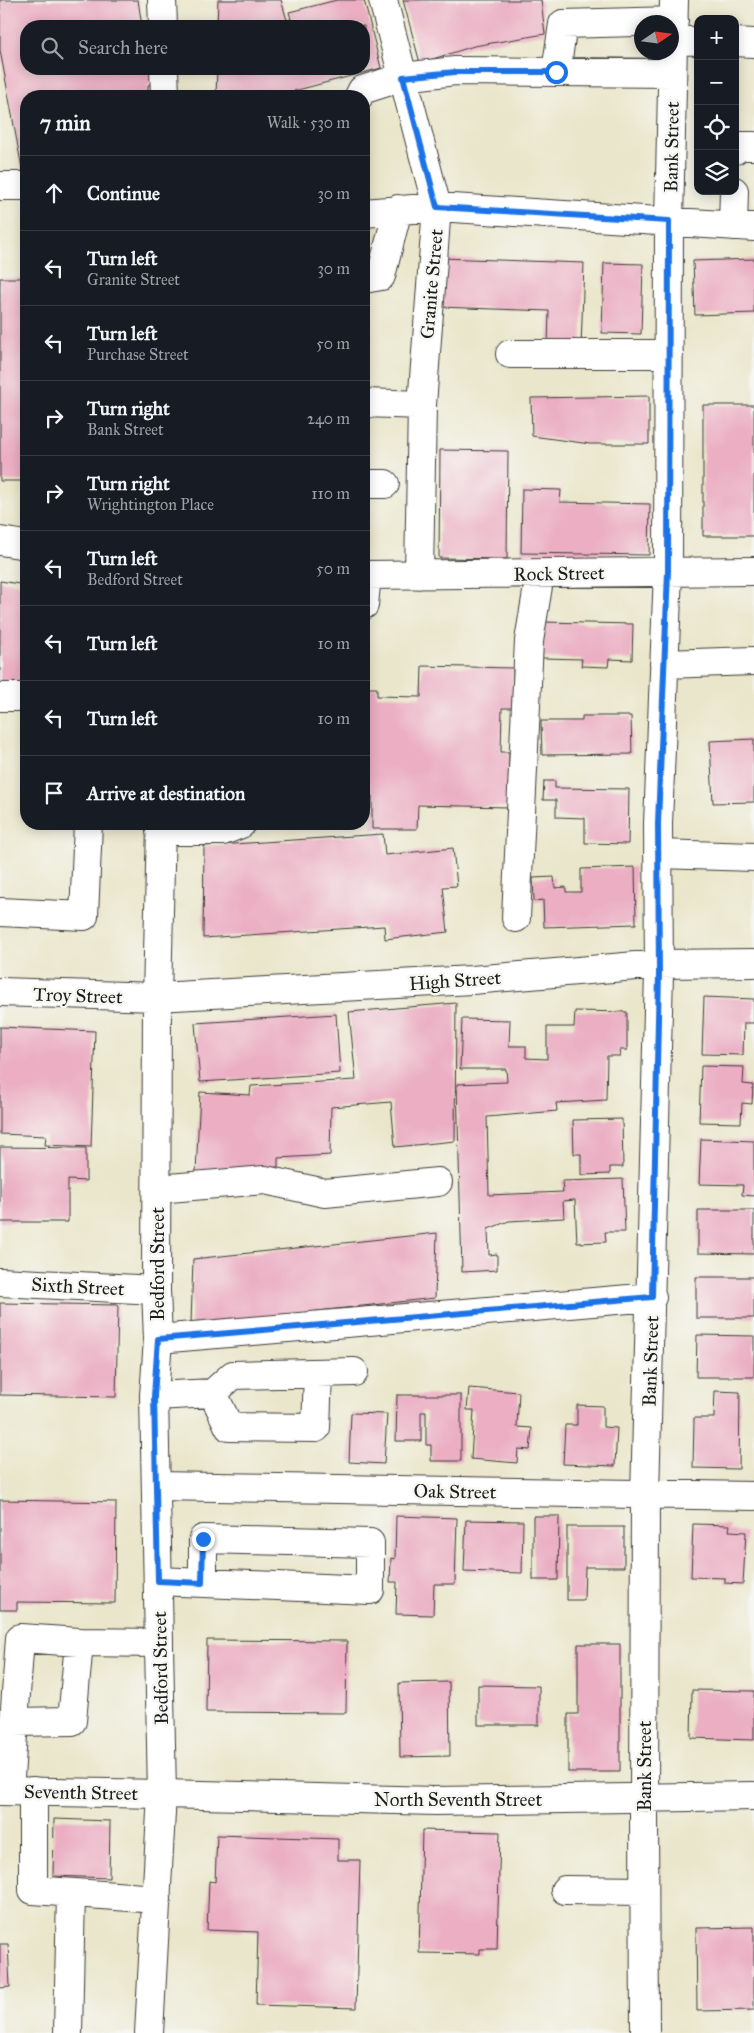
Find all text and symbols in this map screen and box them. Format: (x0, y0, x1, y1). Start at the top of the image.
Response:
north arrow (634, 15, 679, 60)
map controls (694, 15, 739, 195)
button: + (694, 15, 739, 60)
search box (20, 20, 370, 75)
icon: search (38, 34, 66, 62)
text: Search here (78, 36, 168, 59)
button: − (694, 60, 739, 105)
route start (545, 61, 568, 84)
street label: Bank Street (659, 101, 684, 193)
button: locate (694, 105, 739, 150)
text: 7 min (40, 110, 91, 136)
text: Walk · 530 m (267, 113, 350, 132)
button: layers (694, 150, 739, 195)
icon: ahead (40, 179, 68, 207)
text: Continue (87, 182, 160, 205)
text: 30 m (317, 184, 350, 203)
street label: Granite Street (415, 228, 448, 340)
text: Turn left (87, 247, 157, 270)
icon: left (40, 254, 68, 282)
text: 30 m (317, 259, 350, 278)
text: Granite Street (87, 270, 180, 289)
text: Turn left (87, 322, 157, 345)
icon: left (40, 329, 68, 357)
text: 50 m (316, 334, 350, 353)
text: Purchase Street (87, 345, 189, 364)
text: Turn right (87, 397, 170, 420)
icon: right (40, 404, 68, 432)
text: 240 m (307, 409, 350, 428)
text: Bank Street (87, 420, 164, 439)
text: Turn right (87, 472, 170, 495)
icon: right (40, 479, 68, 507)
text: 110 m (311, 484, 350, 503)
text: Wrightington Place (87, 495, 214, 514)
text: Turn left (87, 547, 157, 570)
icon: left (40, 554, 68, 582)
text: 50 m (316, 559, 350, 578)
street label: Rock Street (513, 561, 605, 586)
text: Bedford Street (87, 570, 183, 589)
icon: left (40, 629, 68, 657)
text: Turn left (87, 632, 157, 655)
text: 10 m (318, 634, 350, 653)
icon: left (40, 704, 68, 732)
text: Turn left (87, 707, 157, 730)
text: 10 m (318, 709, 350, 728)
icon: arrive (40, 779, 68, 807)
text: Arrive at destination (87, 782, 245, 805)
street label: High Street (408, 966, 502, 996)
street label: Troy Street (33, 982, 123, 1009)
street label: Bedford Street (146, 1207, 169, 1321)
street label: Sixth Street (31, 1273, 125, 1300)
street label: Bank Street (637, 1315, 664, 1407)
street label: Oak Street (413, 1479, 497, 1504)
route end (192, 1528, 215, 1551)
street label: Bedford Street (148, 1611, 173, 1725)
street label: Bank Street (633, 1720, 656, 1811)
street label: Seventh Street (24, 1780, 139, 1805)
street label: North Seventh Street (374, 1788, 542, 1811)

